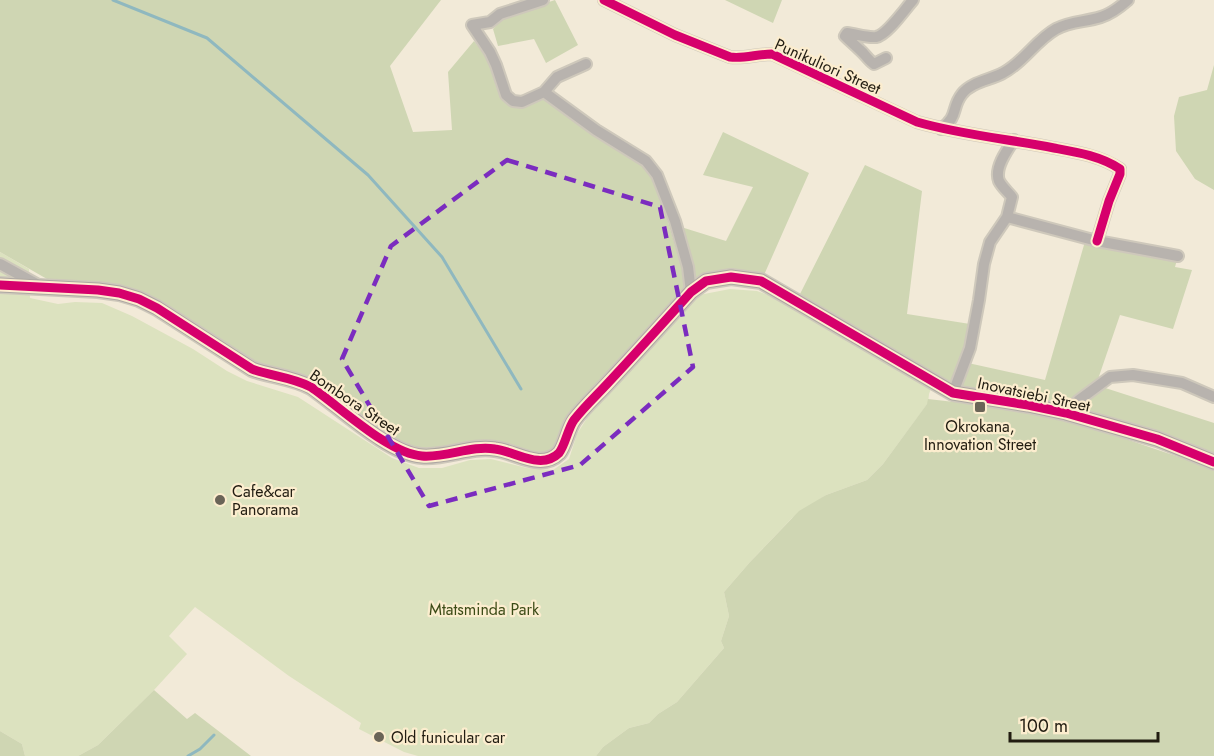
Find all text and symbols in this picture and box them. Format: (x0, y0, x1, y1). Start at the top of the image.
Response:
street label: Punikuliori Street (771, 33, 885, 100)
street label: Bombora Street (305, 364, 404, 441)
street label: Inovatsiebi Street (976, 371, 1092, 418)
marker: Okrokana, Innovation Street (973, 400, 987, 414)
place label: Okrokana, Innovation Street (924, 415, 1036, 456)
place label: Cafe&car Panorama (232, 480, 298, 521)
marker: Cafe&car Panorama (213, 493, 227, 507)
park label: Mtatsminda Park (429, 598, 540, 621)
scale bar (1010, 705, 1158, 743)
text: 100 m (1019, 713, 1068, 739)
place label: Old funicular car (391, 726, 506, 749)
marker: Old funicular car (372, 730, 386, 744)

